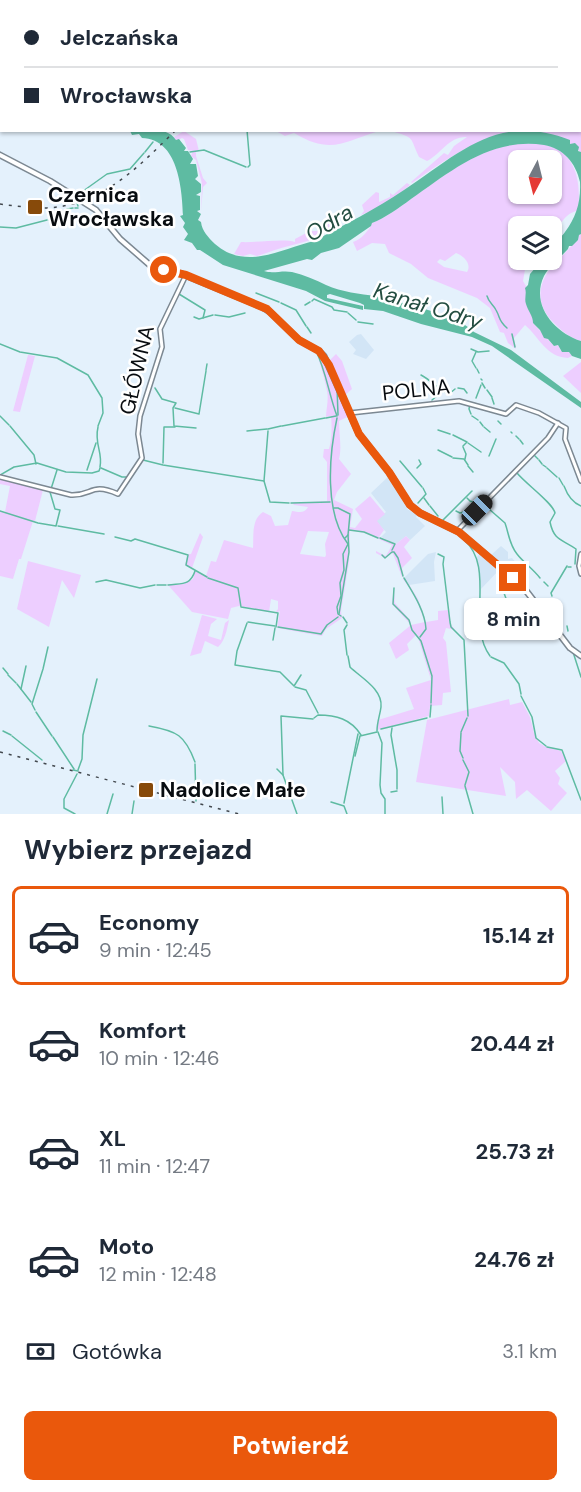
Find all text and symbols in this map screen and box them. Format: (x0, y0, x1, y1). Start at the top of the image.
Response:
text: Jelczańska (60, 23, 179, 52)
text: Wrocławska (60, 81, 192, 110)
north arrow (508, 150, 562, 204)
map controls (508, 150, 562, 270)
place label: Czernica Wrocławska (48, 181, 174, 233)
water label: Odra (300, 197, 358, 249)
marker: Czernica Wrocławska (26, 198, 44, 216)
button: layers (508, 216, 562, 270)
route start (150, 256, 177, 283)
water label: Kanał Odry (370, 276, 487, 337)
street label: GŁÓWNA (113, 323, 161, 417)
street label: POLNA (381, 373, 451, 407)
car (458, 491, 496, 529)
route end (499, 564, 526, 591)
callout: 8 min (464, 599, 562, 641)
text: 8 min (487, 606, 541, 632)
place label: Nadolice Małe (160, 776, 306, 804)
marker: Nadolice Małe (137, 781, 155, 799)
text: Wybierz przejazd (24, 832, 252, 867)
text: Economy (99, 908, 199, 937)
icon: car (27, 909, 81, 963)
text: 15.14 zł (483, 921, 554, 950)
text: 9 min · 12:45 (99, 937, 212, 963)
text: Komfort (99, 1016, 186, 1045)
icon: car (27, 1017, 81, 1071)
text: 20.44 zł (470, 1029, 554, 1058)
text: 10 min · 12:46 (99, 1045, 219, 1071)
text: XL (99, 1124, 126, 1153)
icon: car (27, 1125, 81, 1179)
text: 25.73 zł (475, 1137, 554, 1166)
text: 11 min · 12:47 (99, 1153, 210, 1179)
text: Moto (99, 1232, 154, 1261)
icon: car (27, 1233, 81, 1287)
text: 24.76 zł (474, 1245, 554, 1274)
text: 12 min · 12:48 (99, 1261, 217, 1287)
icon: cash (24, 1335, 57, 1368)
text: Gotówka (72, 1337, 162, 1366)
text: 3.1 km (502, 1338, 557, 1364)
button: Potwierdź (24, 1411, 557, 1480)

